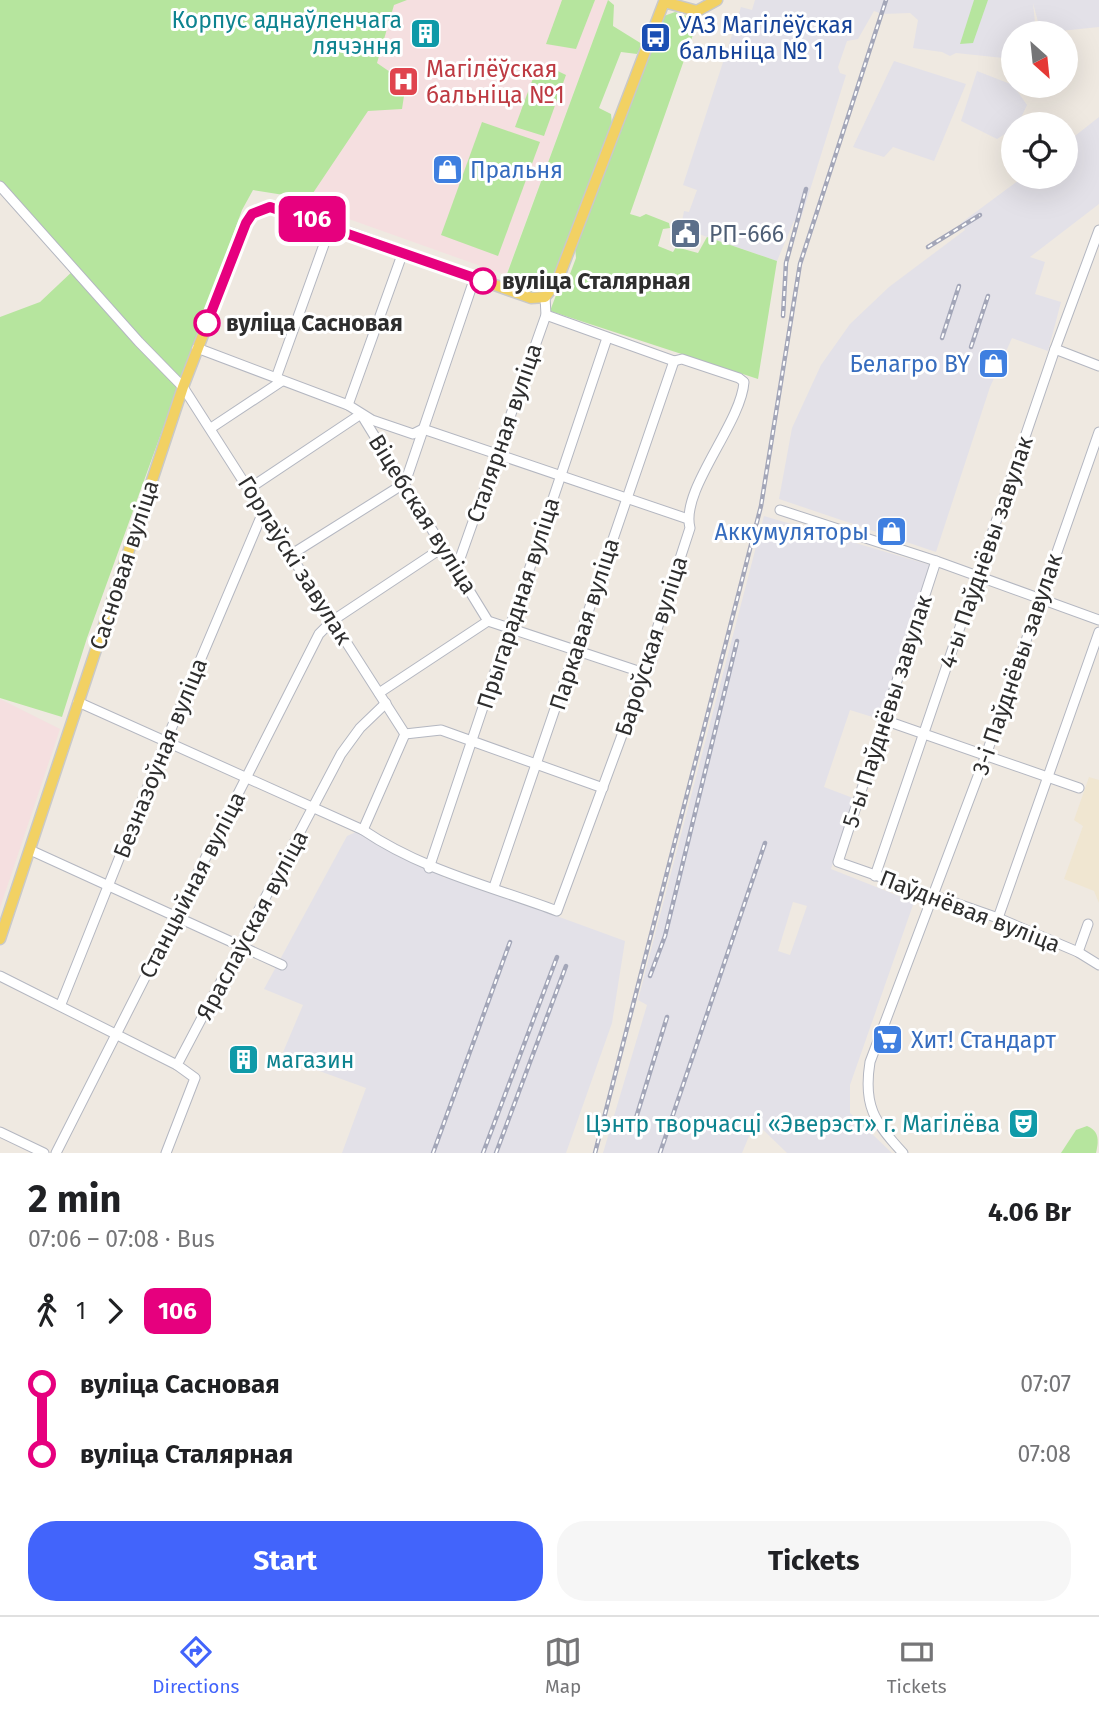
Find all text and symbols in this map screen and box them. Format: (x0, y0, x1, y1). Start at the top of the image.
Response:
place label: Корпус аднаўленчага лячэння (171, 6, 402, 60)
place label: УАЗ Магілёўская бальніца № 1 (679, 11, 853, 65)
building icon: Корпус аднаўленчага лячэння (408, 16, 442, 50)
bus stop icon: УАЗ Магілёўская бальніца № 1 (639, 21, 673, 55)
north arrow (1001, 21, 1078, 98)
map controls (1001, 21, 1078, 189)
place label: Магілёўская бальніца №1 (426, 55, 565, 109)
hospital icon: Магілёўская бальніца №1 (386, 65, 420, 99)
button: locate (1001, 112, 1078, 189)
shop icon: Пральня (430, 153, 464, 187)
place label: Пральня (470, 156, 563, 184)
line badge: 106 (272, 196, 352, 242)
text: 106 (293, 205, 331, 233)
public building icon: РП-666 (669, 217, 703, 251)
place label: РП-666 (709, 220, 784, 248)
place label: вуліца Сталярная (502, 267, 691, 295)
marker: вуліца Сталярная (470, 268, 496, 294)
place label: вуліца Сасновая (226, 309, 403, 337)
marker: вуліца Сасновая (194, 310, 220, 336)
street label: Сталярная вуліца (460, 340, 548, 526)
shop icon: Белагро BY (976, 347, 1010, 381)
place label: Белагро BY (849, 350, 970, 378)
street label: Віцебская вуліца (363, 429, 483, 599)
street label: 4-ы Паўднёвы завулак (933, 432, 1039, 672)
street label: Горлаўскі завулак (232, 470, 358, 650)
street label: Сасновая вуліца (83, 477, 165, 653)
street label: Прыгарадная вуліца (471, 494, 565, 712)
shop icon: Аккумуляторы (875, 515, 909, 549)
place label: Аккумуляторы (715, 518, 869, 546)
street label: Паркавая вуліца (543, 534, 625, 714)
street label: 3-і Паўднёвы завулак (966, 550, 1068, 778)
street label: Бароўская вуліца (609, 553, 693, 739)
street label: 5-ы Паўднёвы завулак (836, 591, 938, 831)
street label: Безназоўная вуліца (107, 654, 213, 862)
street label: Станцыйная вуліца (133, 787, 251, 983)
street label: Яраслаўская вуліца (190, 825, 314, 1025)
street label: Паўднёвая вуліца (876, 864, 1064, 958)
supermarket icon: Хит! Стандарт (871, 1023, 905, 1057)
place label: Хит! Стандарт (911, 1026, 1056, 1054)
building icon: магазин (226, 1043, 260, 1077)
place label: магазин (266, 1046, 354, 1074)
theatre icon: Цэнтр творчасці «Эверэст» г. Магілёва (1006, 1107, 1040, 1141)
place label: Цэнтр творчасці «Эверэст» г. Магілёва (585, 1110, 1000, 1138)
text: 2 min (28, 1176, 121, 1222)
text: 4.06 Br (988, 1197, 1071, 1228)
text: 07:06 – 07:08 · Bus (28, 1225, 215, 1253)
icon: walk (28, 1292, 66, 1330)
icon: forward (96, 1292, 134, 1330)
text: 1 (76, 1297, 86, 1325)
text: 106 (158, 1297, 197, 1325)
text: вуліца Сасновая (80, 1369, 280, 1400)
text: 07:07 (1020, 1370, 1071, 1398)
text: вуліца Сталярная (80, 1439, 293, 1470)
text: 07:08 (1017, 1440, 1071, 1468)
button: Start (28, 1521, 543, 1601)
button: Tickets (557, 1521, 1071, 1601)
tab: Directions (152, 1633, 239, 1698)
tab: Map (544, 1633, 582, 1698)
tab: Tickets (887, 1633, 947, 1698)

